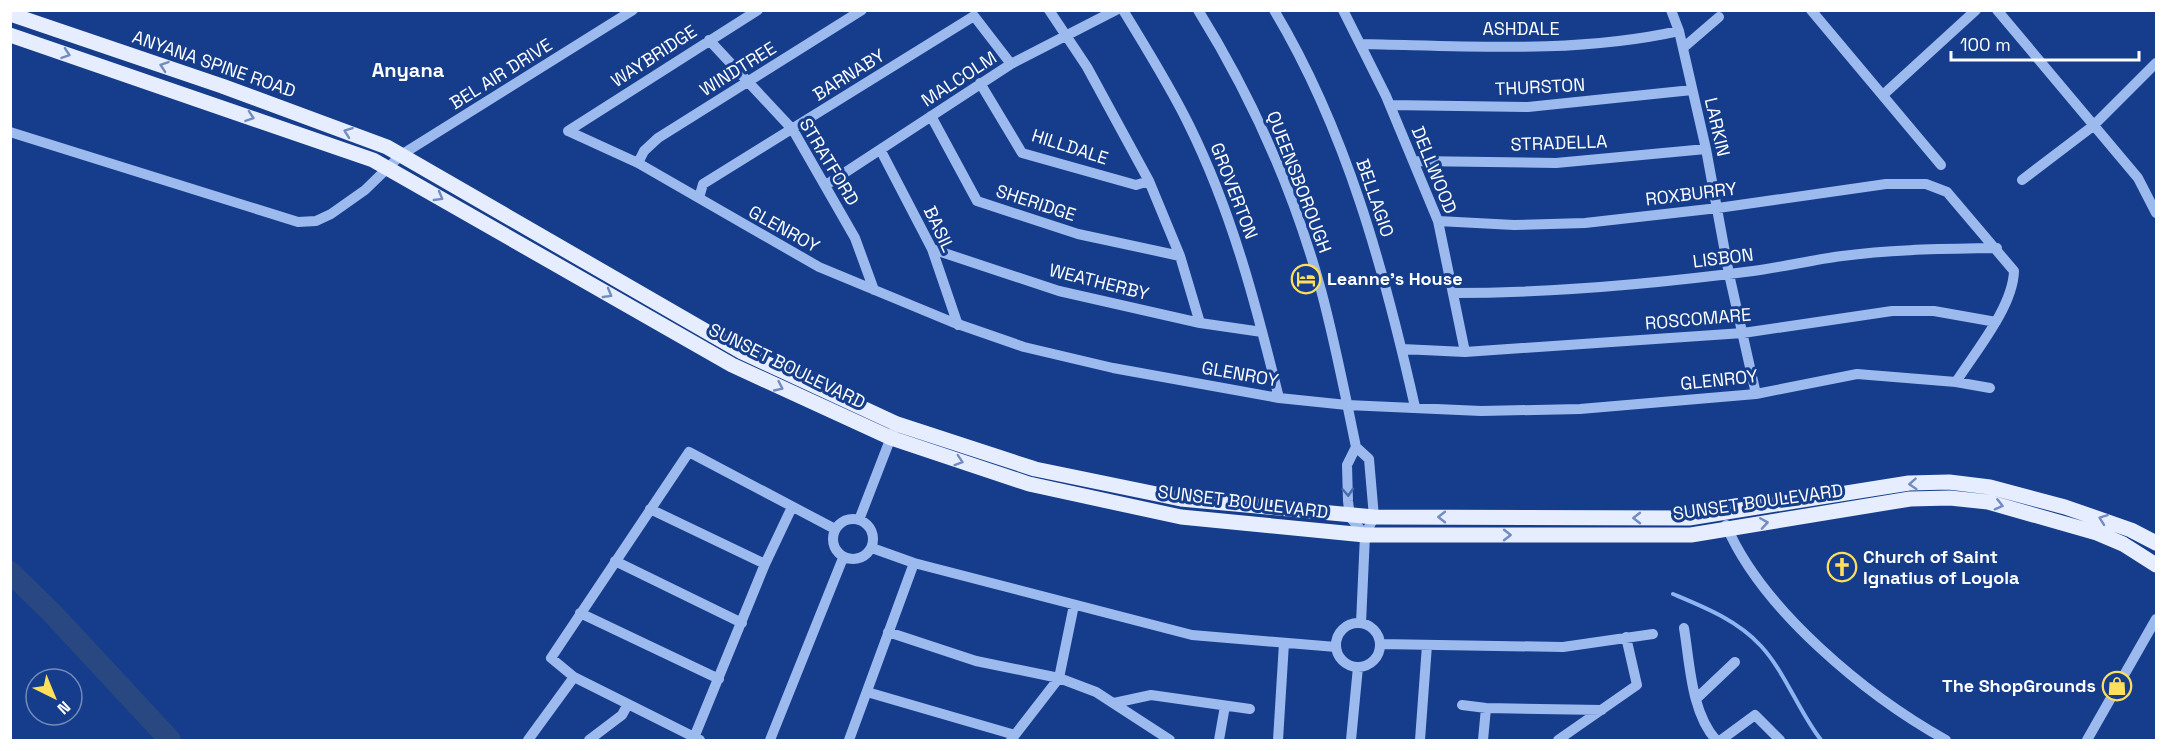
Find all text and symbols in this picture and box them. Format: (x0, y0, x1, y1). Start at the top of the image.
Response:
street label: ASHDALE (1482, 17, 1560, 40)
street label: WAYBRIDGE (606, 19, 701, 92)
scale bar (1951, 24, 2138, 62)
street label: ANYANA SPINE ROAD (129, 25, 299, 102)
street label: BEL AIR DRIVE (445, 33, 556, 114)
text: 100 m (1960, 33, 2011, 56)
street label: WINDTREE (695, 36, 780, 101)
street label: BARNABY (809, 44, 889, 106)
one-way arrow (60, 46, 71, 59)
street label: MALCOLM (917, 46, 1001, 111)
district label: Anyana (372, 57, 445, 83)
one-way arrow (159, 61, 170, 74)
street label: THURSTON (1494, 73, 1586, 100)
street label: LARKIN (1700, 95, 1735, 159)
street label: QUEENSBOROUGH (1262, 108, 1337, 256)
one-way arrow (244, 110, 255, 123)
street label: STRATFORD (794, 114, 865, 210)
street label: HILLDALE (1029, 123, 1111, 170)
street label: DELLWOOD (1407, 123, 1462, 217)
one-way arrow (343, 127, 354, 139)
street label: STRADELLA (1510, 129, 1608, 156)
street label: GROVERTON (1206, 139, 1263, 242)
street label: BELLAGIO (1351, 156, 1400, 240)
street label: ROXBURRY (1644, 176, 1738, 211)
street label: SHERIDGE (993, 179, 1079, 226)
one-way arrow (432, 190, 443, 201)
street label: GLENROY (745, 200, 824, 257)
street label: BASIL (919, 202, 960, 256)
street label: LISBON (1691, 242, 1755, 273)
street label: WEATHERBY (1047, 258, 1152, 305)
hotel icon: Leanne's House (1290, 263, 1322, 295)
place label: Leanne's House (1327, 267, 1463, 290)
one-way arrow (602, 287, 612, 298)
street label: ROSCOMARE (1644, 302, 1752, 335)
street label: SUNSET BOULEVARD (705, 318, 869, 414)
street label: GLENROY (1200, 355, 1280, 392)
street label: GLENROY (1679, 364, 1759, 395)
one-way arrow (773, 379, 784, 391)
one-way arrow (953, 453, 964, 466)
one-way arrow (1909, 477, 1918, 490)
street label: SUNSET BOULEVARD (1671, 478, 1845, 525)
street label: SUNSET BOULEVARD (1156, 480, 1330, 523)
one-way arrow (1341, 488, 1354, 497)
one-way arrow (1993, 498, 2004, 510)
one-way arrow (1437, 511, 1446, 523)
one-way arrow (1632, 512, 1641, 524)
one-way arrow (2098, 514, 2109, 527)
one-way arrow (1759, 517, 1769, 530)
one-way arrow (1503, 529, 1512, 541)
place label: Church of Saint Ignatius of Loyola (1863, 545, 2020, 589)
church icon: Church of Saint Ignatius of Loyola (1826, 551, 1858, 583)
north arrow (24, 667, 84, 727)
shop icon: The ShopGrounds (2101, 670, 2133, 702)
place label: The ShopGrounds (1942, 674, 2096, 697)
text: N (53, 696, 75, 719)

